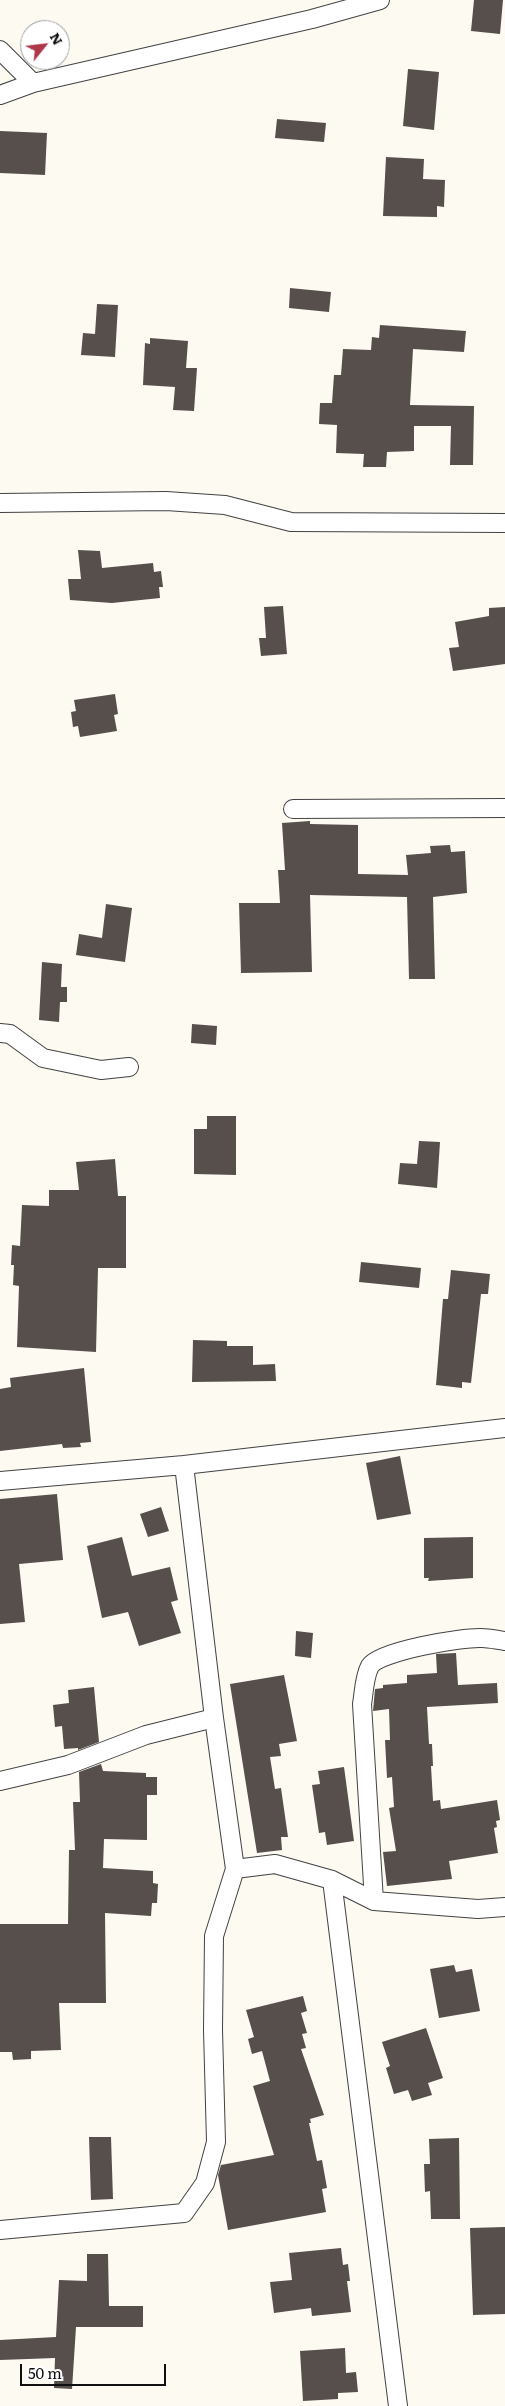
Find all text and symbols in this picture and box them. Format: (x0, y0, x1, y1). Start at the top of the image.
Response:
north arrow (20, 20, 70, 70)
text: N (46, 28, 69, 48)
scale bar (22, 2354, 169, 2386)
text: 50 m (28, 2361, 62, 2384)

